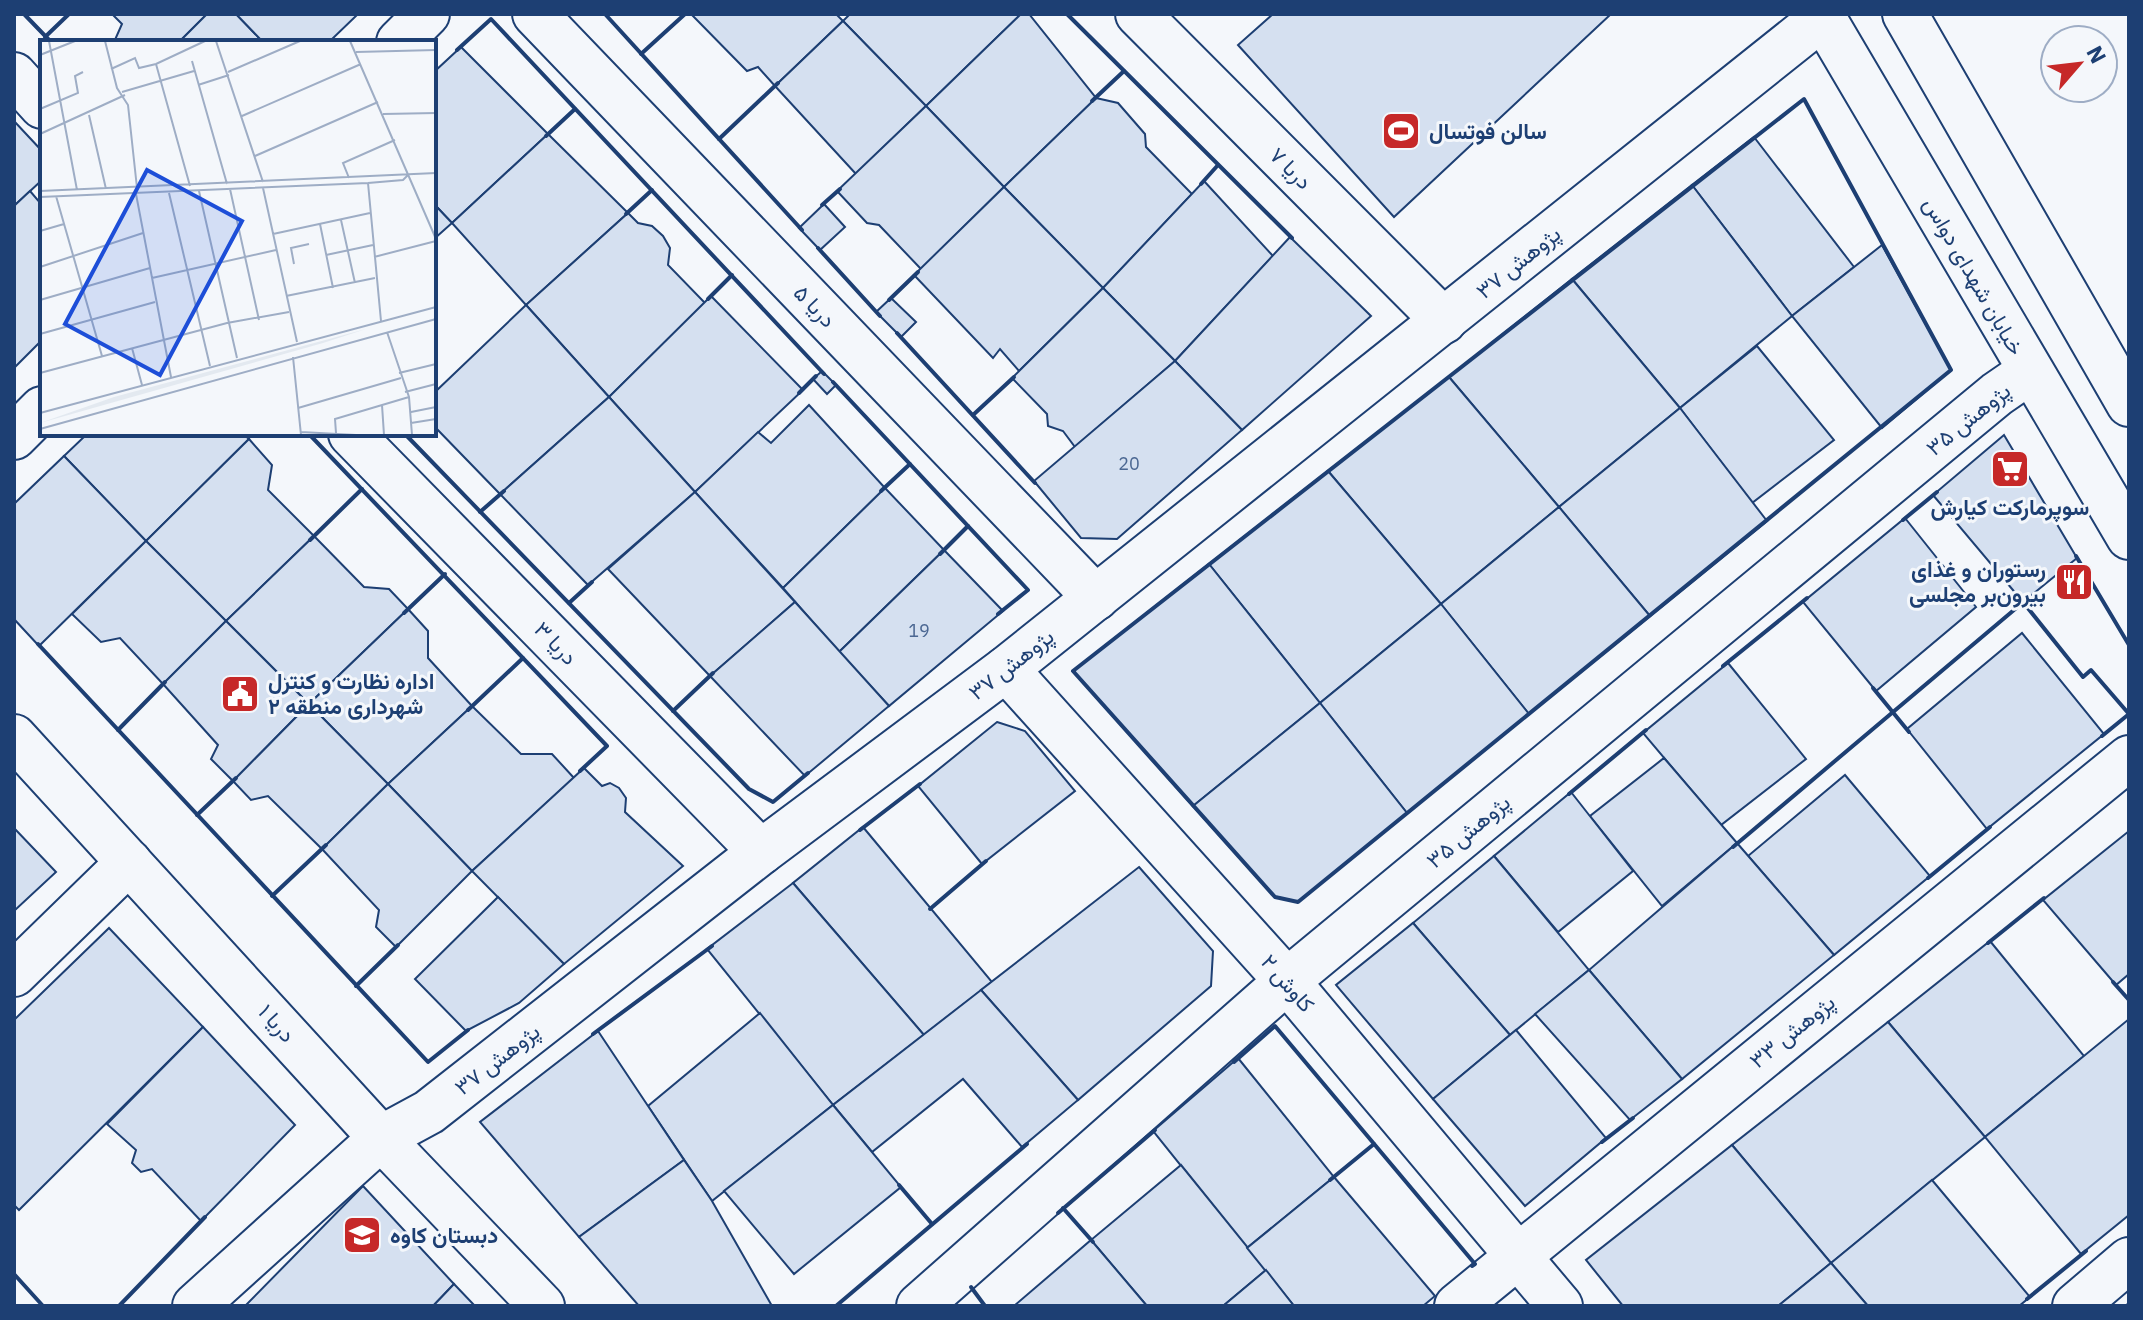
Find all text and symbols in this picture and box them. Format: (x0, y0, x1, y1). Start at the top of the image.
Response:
north arrow (2039, 24, 2119, 104)
inset map (40, 40, 436, 436)
text: N (2081, 41, 2114, 68)
sports icon: سالن فوتسال (1380, 110, 1422, 152)
place label: سالن فوتسال (1429, 116, 1547, 145)
street label: دریا ۷ (1264, 140, 1319, 195)
street label: خیابان شهدای دواس (1917, 191, 2031, 360)
street label: پژوهش ۳۷ (1469, 219, 1567, 305)
street label: دریا ۵ (788, 278, 843, 333)
street label: پژوهش ۳۵ (1919, 376, 2017, 462)
supermarket icon: سوپرمارکت کیارش (1989, 448, 2031, 490)
house number: 20 (1118, 452, 1140, 475)
place label: سوپرمارکت کیارش (1931, 492, 2089, 523)
place label: رستوران و غذای بیرون‌بر مجلسی (1909, 554, 2046, 608)
restaurant icon: رستوران و غذای بیرون‌بر مجلسی (2053, 561, 2095, 603)
street label: دریا ۳ (528, 614, 584, 671)
house number: 19 (908, 619, 930, 642)
street label: پژوهش ۳۷ (962, 621, 1060, 707)
place label: اداره‌ نظارت و کنترل شهرداری منطقه ۲ (268, 666, 434, 720)
public building icon: اداره‌ نظارت و کنترل شهرداری منطقه ۲ (219, 673, 261, 715)
street label: پژوهش ۳۵ (1420, 787, 1516, 875)
street label: کاوش ۲ (1255, 947, 1322, 1018)
street label: پژوهش ۳۳ (1743, 987, 1841, 1075)
street label: دریا ۱ (252, 997, 302, 1048)
street label: پژوهش ۳۷ (448, 1016, 546, 1102)
school or university icon: دبستان کاوه (341, 1214, 383, 1256)
place label: دبستان کاوه (390, 1220, 498, 1249)

